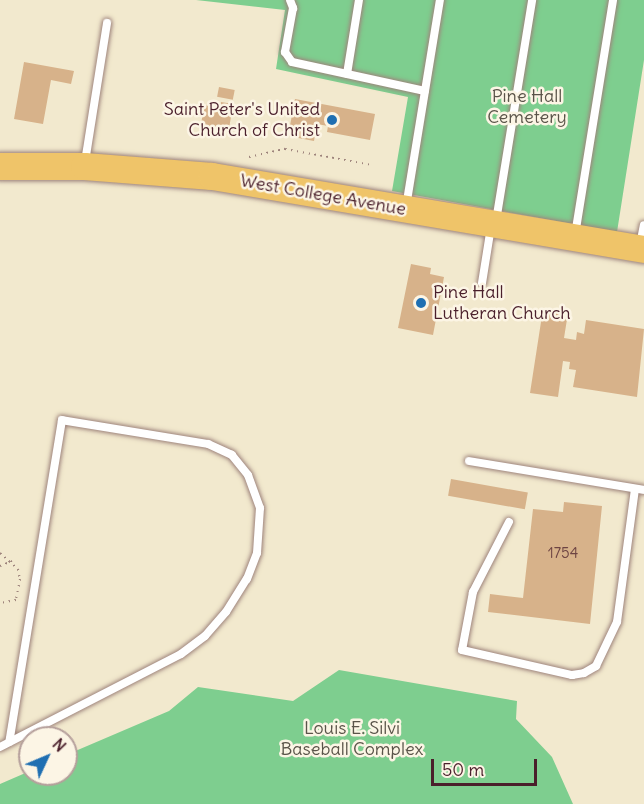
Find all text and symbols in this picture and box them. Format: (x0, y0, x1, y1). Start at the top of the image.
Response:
park label: Pine Hall Cemetery (487, 86, 567, 128)
place label: Saint Peter's United Church of Christ (164, 99, 320, 142)
marker: Saint Peter's United Church of Christ (325, 113, 339, 127)
street label: West College Avenue (238, 170, 408, 220)
place label: Pine Hall Lutheran Church (433, 282, 571, 324)
marker: Pine Hall Lutheran Church (414, 296, 428, 310)
house number: 1754 (548, 544, 578, 562)
park label: Louis E. Silvi Baseball Complex (281, 718, 423, 760)
north arrow (18, 726, 78, 786)
text: N (48, 734, 71, 756)
scale bar (434, 747, 540, 785)
text: 50 m (442, 758, 484, 781)

